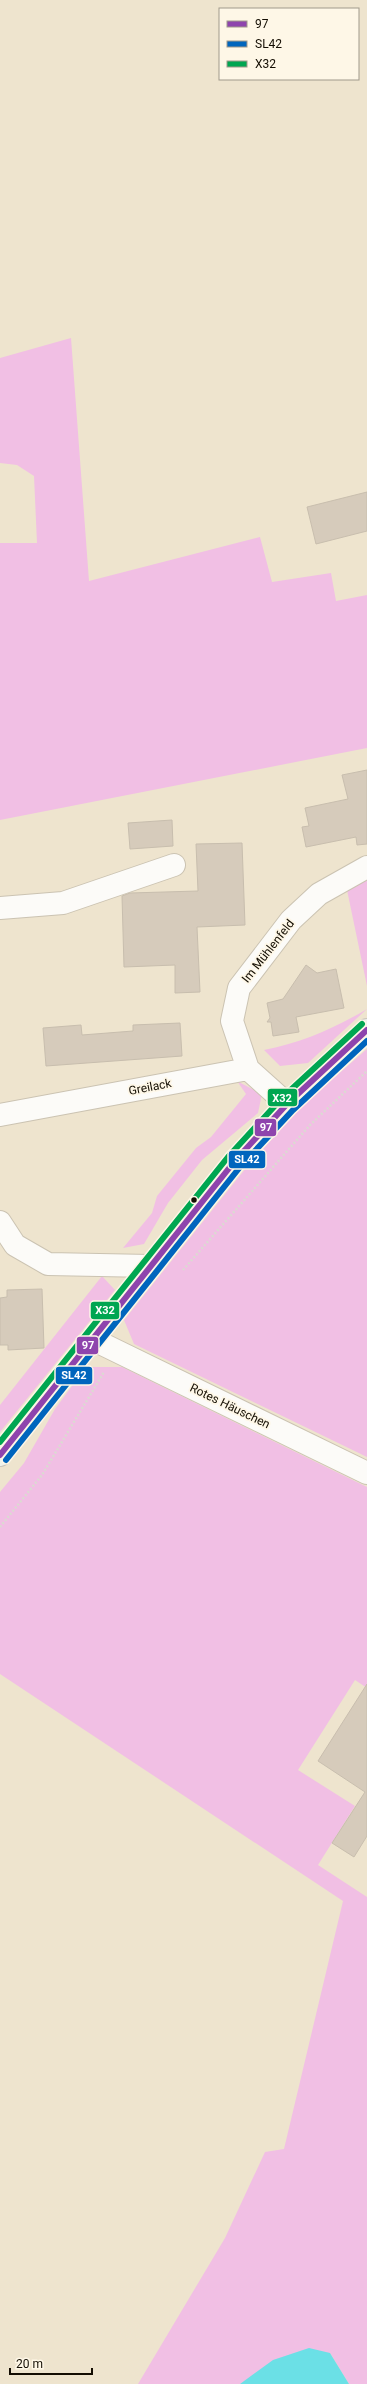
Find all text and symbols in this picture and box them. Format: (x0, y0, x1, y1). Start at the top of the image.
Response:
legend (219, 8, 359, 80)
text: 97 (255, 17, 269, 31)
text: SL42 (255, 37, 282, 51)
text: X32 (255, 57, 276, 71)
street label: Im Mühlenfeld (239, 917, 297, 985)
street label: Greilack (127, 1076, 173, 1098)
line badge: X32 (267, 1088, 298, 1107)
text: X32 (272, 1092, 292, 1105)
line badge: 97 (254, 1118, 277, 1137)
text: 97 (260, 1121, 272, 1134)
line badge: SL42 (228, 1150, 266, 1169)
text: SL42 (234, 1153, 260, 1166)
unlabelled marker (189, 1195, 199, 1205)
line badge: X32 (90, 1301, 120, 1320)
text: X32 (95, 1304, 115, 1317)
line badge: 97 (76, 1336, 99, 1355)
text: 97 (82, 1339, 94, 1352)
line badge: SL42 (55, 1366, 93, 1385)
text: SL42 (61, 1369, 87, 1382)
street label: Rotes Häuschen (188, 1381, 272, 1431)
scale bar (10, 2350, 92, 2376)
text: 20 m (16, 2357, 43, 2371)

